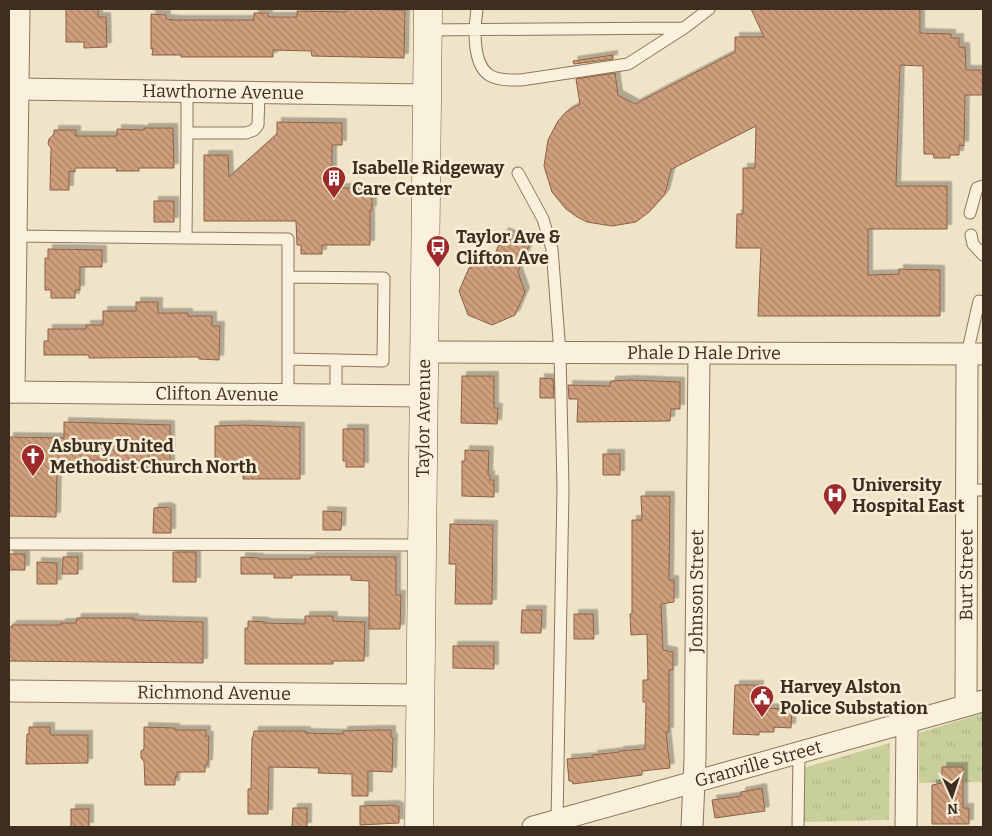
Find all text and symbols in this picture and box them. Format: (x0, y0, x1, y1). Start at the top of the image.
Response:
street label: Hawthorne Avenue (142, 80, 304, 104)
place label: Isabelle Ridgeway Care Center (352, 157, 505, 200)
building icon: Isabelle Ridgeway Care Center (321, 165, 347, 199)
place label: Taylor Ave & Clifton Ave (456, 226, 561, 269)
bus stop icon: Taylor Ave & Clifton Ave (425, 234, 451, 268)
street label: Phale D Hale Drive (627, 342, 781, 364)
street label: Taylor Avenue (412, 359, 435, 477)
street label: Clifton Avenue (155, 382, 279, 406)
place label: Asbury United Methodist Church North (50, 435, 257, 478)
church icon: Asbury United Methodist Church North (20, 443, 46, 477)
place label: University Hospital East (852, 474, 965, 517)
hospital icon: University Hospital East (822, 482, 848, 516)
street label: Johnson Street (685, 529, 708, 654)
street label: Burt Street (955, 529, 978, 621)
place label: Harvey Alston Police Substation (780, 676, 928, 719)
street label: Richmond Avenue (137, 681, 291, 705)
public building icon: Harvey Alston Police Substation (749, 684, 775, 718)
street label: Granville Street (692, 736, 825, 792)
north arrow (927, 771, 977, 821)
text: N (947, 800, 958, 817)

